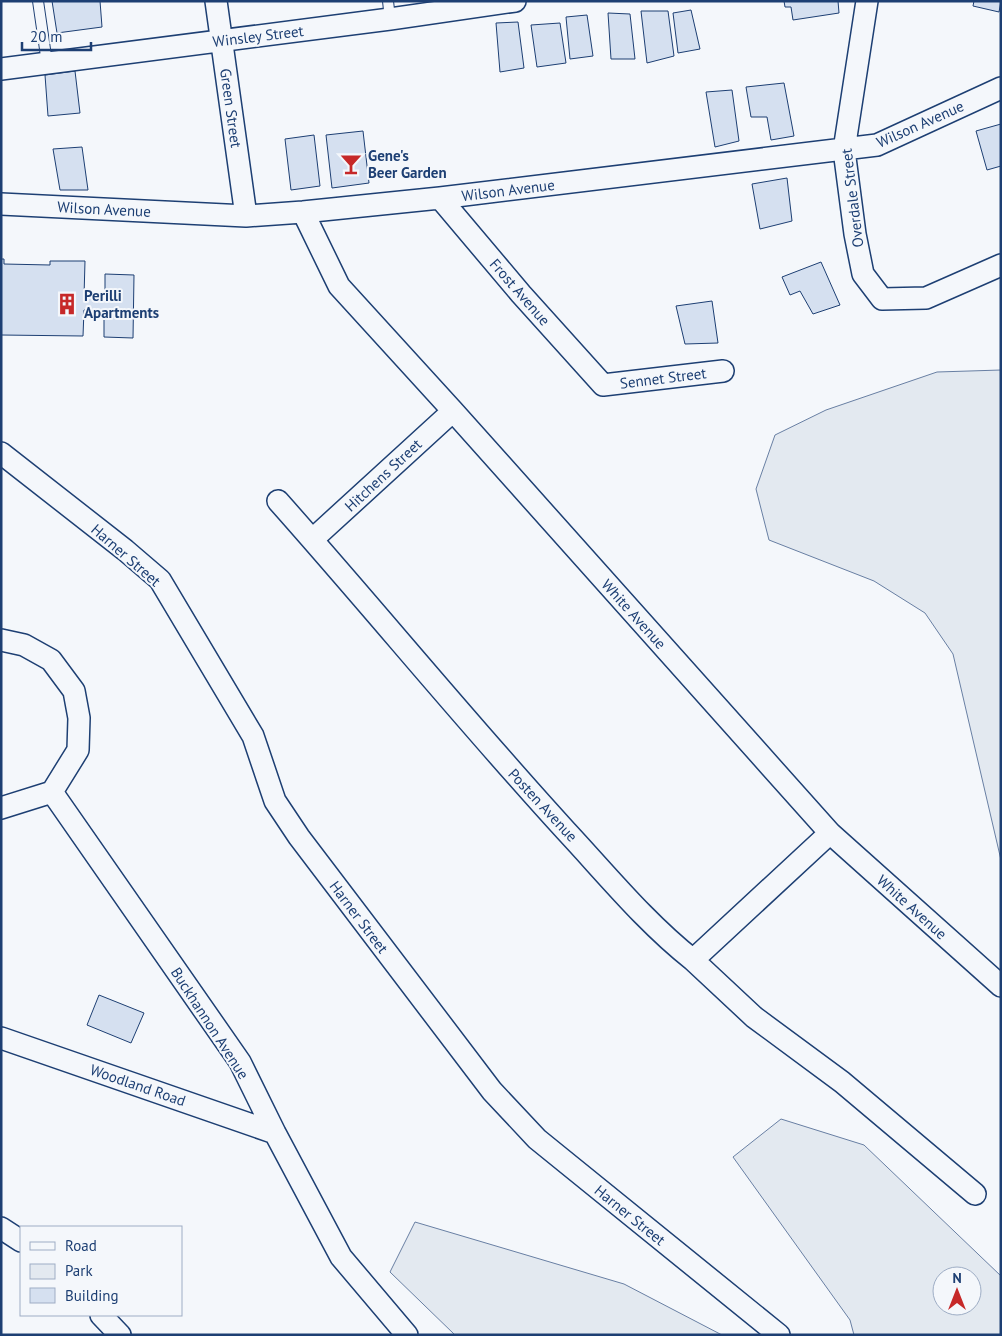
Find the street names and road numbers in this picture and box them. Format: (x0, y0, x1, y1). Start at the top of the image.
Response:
street label: Winsley Street (211, 21, 305, 51)
street label: Green Street (216, 67, 246, 149)
street label: Wilson Avenue (873, 96, 967, 152)
street label: Overdale Street (836, 147, 868, 249)
street label: Wilson Avenue (460, 175, 556, 205)
street label: Wilson Avenue (57, 197, 151, 221)
street label: Frost Avenue (486, 255, 554, 329)
street label: Sennet Street (619, 363, 707, 393)
street label: Hitchens Street (341, 434, 425, 516)
street label: Harner Street (87, 520, 165, 590)
street label: White Avenue (598, 575, 670, 653)
street label: Posten Avenue (504, 764, 582, 846)
street label: White Avenue (873, 871, 951, 943)
street label: Harner Street (326, 877, 392, 957)
street label: Buckhannon Avenue (167, 964, 253, 1082)
street label: Woodland Road (88, 1060, 188, 1110)
street label: Harner Street (591, 1181, 669, 1249)

